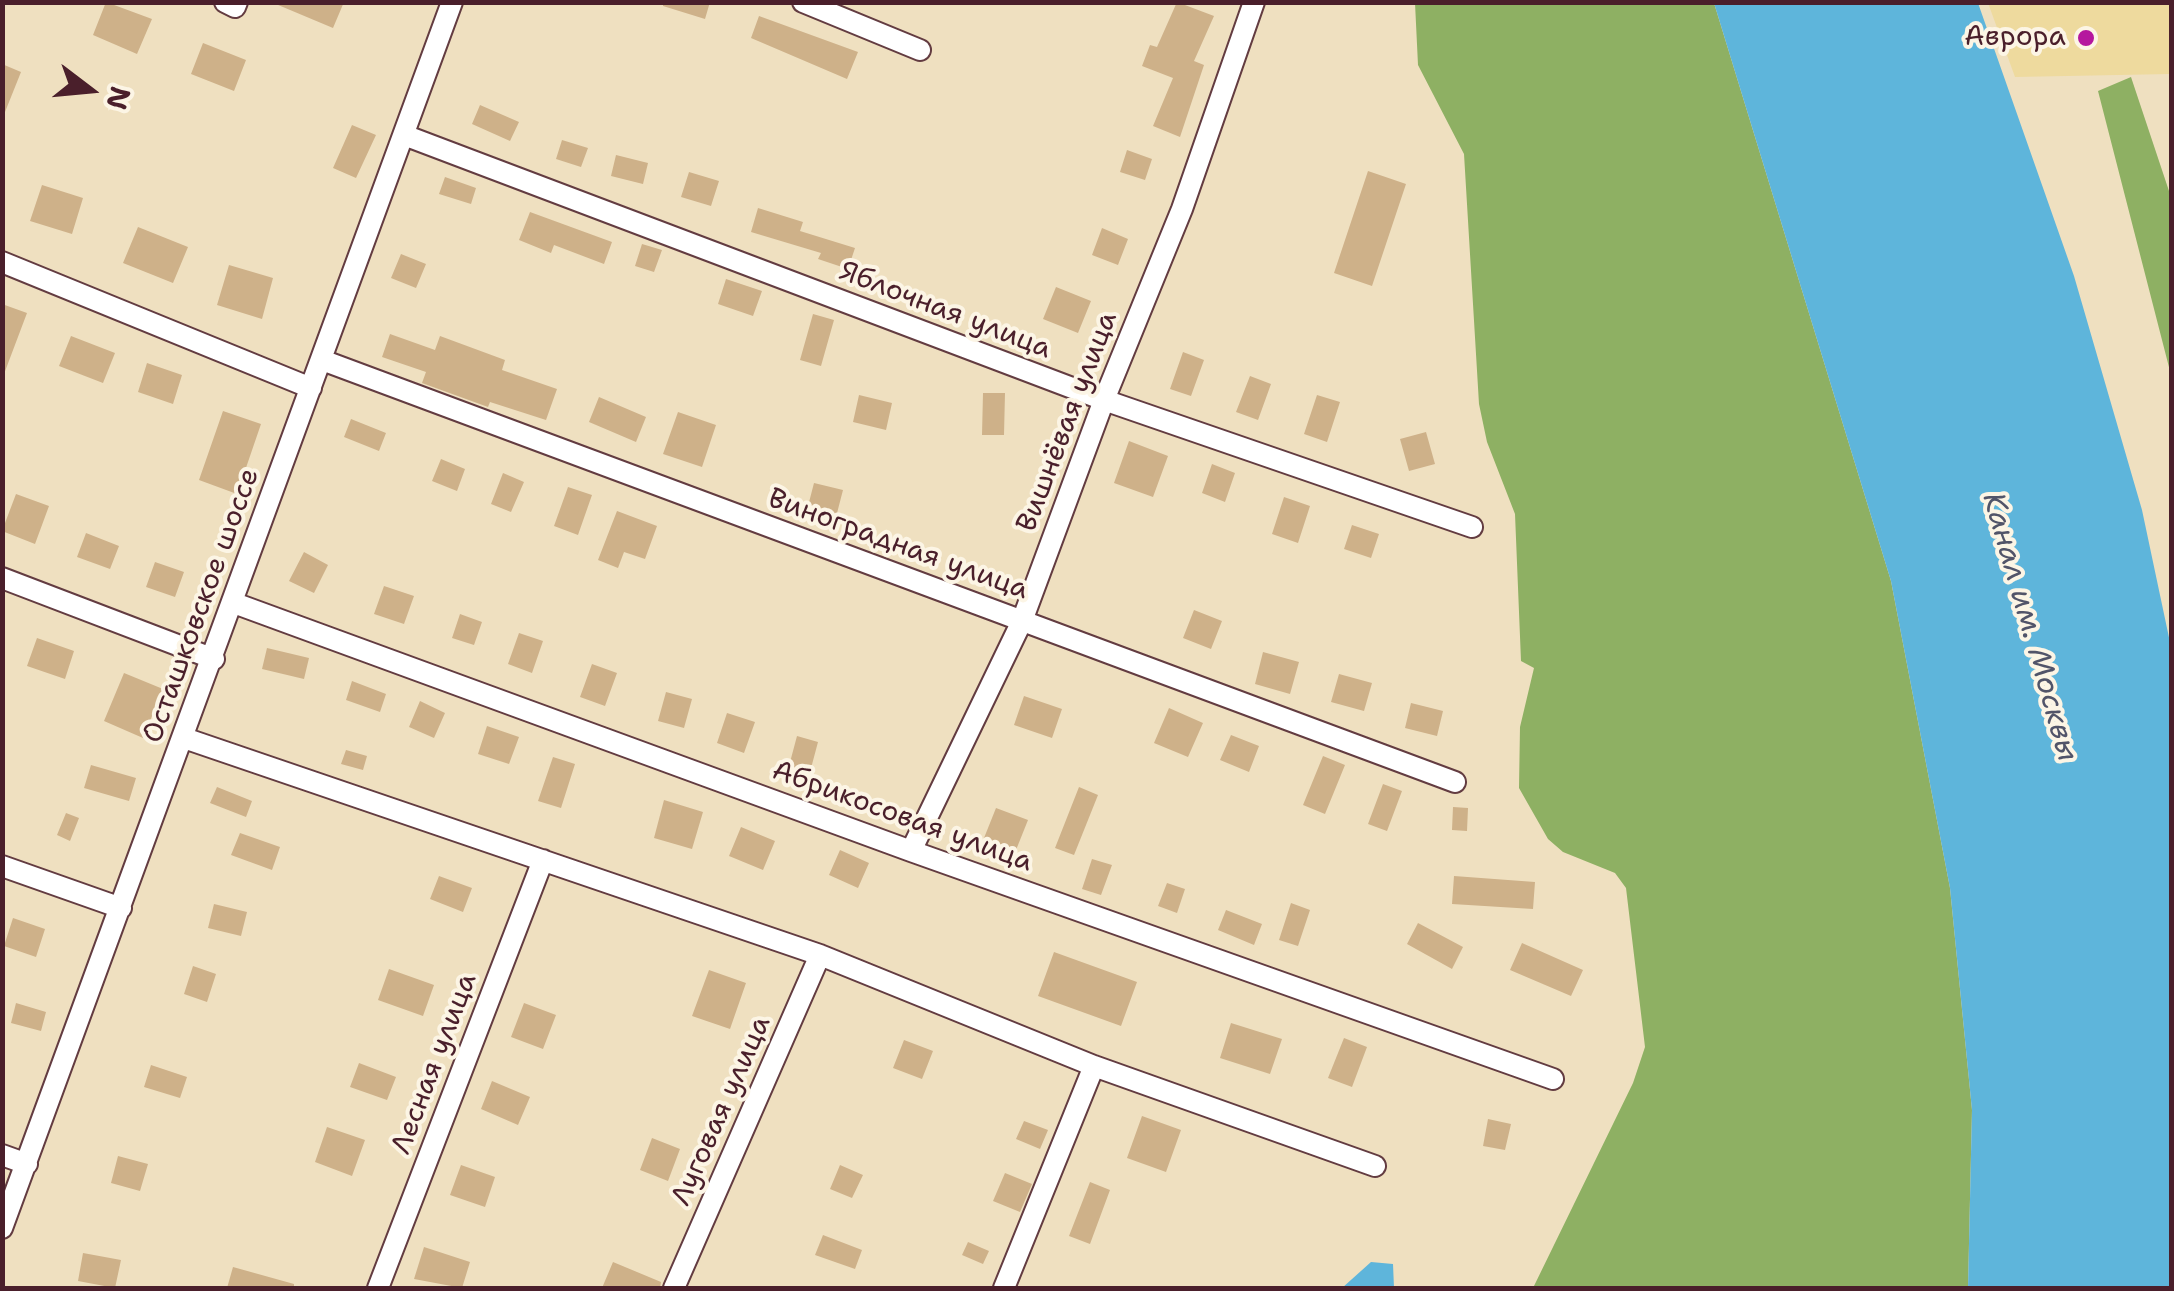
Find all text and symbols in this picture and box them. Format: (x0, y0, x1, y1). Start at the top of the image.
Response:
place label: Аврора (1964, 21, 2066, 55)
marker: Аврора (2075, 27, 2097, 49)
north arrow (40, 40, 140, 140)
text: N (98, 82, 140, 114)
street label: Яблочная улица (834, 255, 1056, 367)
street label: Вишнёвая улица (1011, 307, 1125, 537)
street label: Осташковское шоссе (137, 464, 267, 748)
street label: Виноградная улица (763, 482, 1033, 608)
water label: Канал им. Москвы (1973, 489, 2085, 765)
street label: Абрикосовая улица (767, 754, 1037, 880)
street label: Лесная улица (385, 969, 485, 1159)
street label: Луговая улица (665, 1011, 779, 1211)

